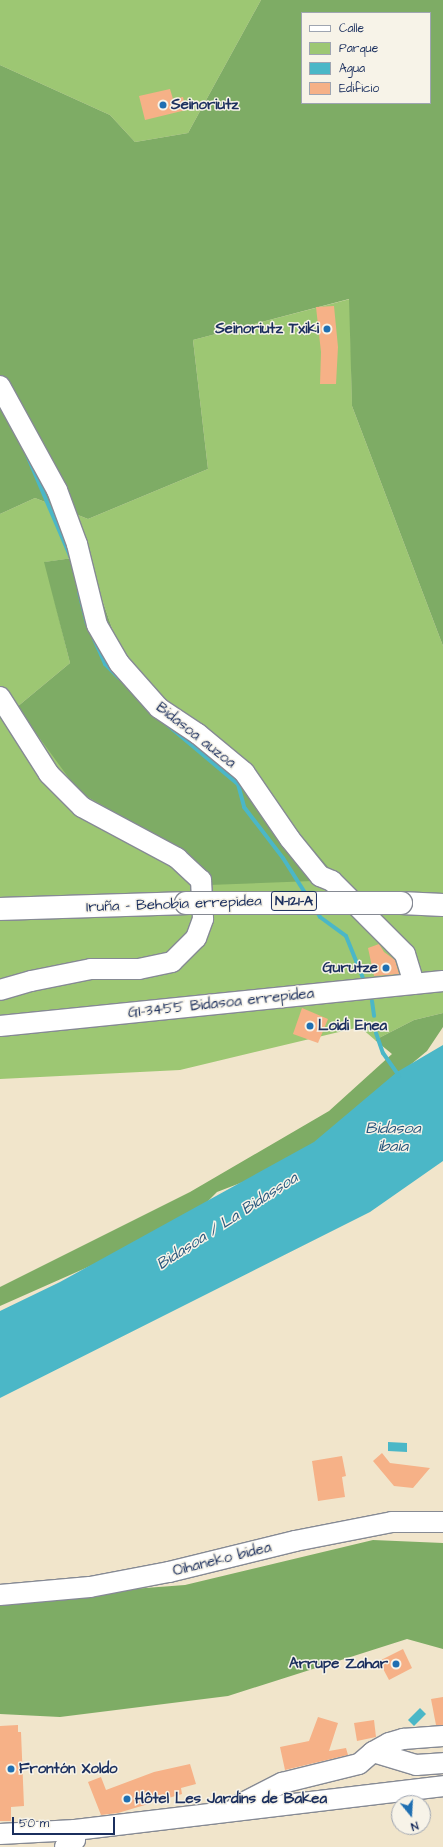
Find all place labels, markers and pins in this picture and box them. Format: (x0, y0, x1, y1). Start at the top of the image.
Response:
place label: Seinoriutz (171, 96, 239, 114)
marker: Seinoriutz (158, 100, 168, 110)
place label: Seinoriutz Txiki (215, 320, 319, 338)
marker: Seinoriutz Txiki (322, 324, 332, 334)
place label: Gurutze (322, 959, 378, 977)
marker: Gurutze (381, 963, 391, 973)
place label: Loidi Enea (318, 1017, 387, 1035)
marker: Loidi Enea (305, 1021, 315, 1031)
place label: Arrupe Zahar (289, 1655, 388, 1673)
marker: Arrupe Zahar (391, 1659, 401, 1669)
place label: Frontón Xoldo (19, 1760, 118, 1778)
marker: Frontón Xoldo (6, 1764, 16, 1774)
place label: Hôtel Les Jardins de Bakea (135, 1790, 327, 1808)
marker: Hôtel Les Jardins de Bakea (122, 1794, 132, 1804)

